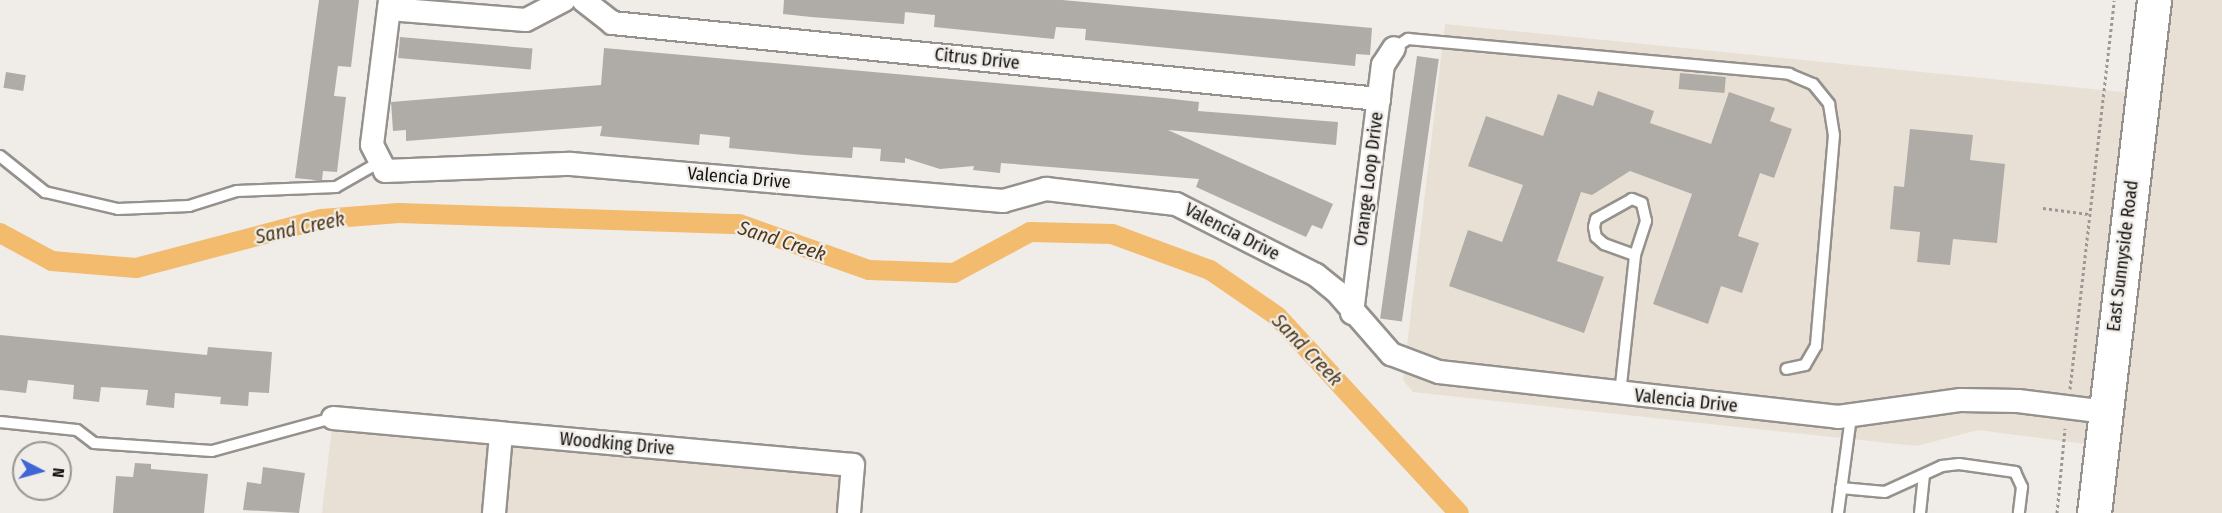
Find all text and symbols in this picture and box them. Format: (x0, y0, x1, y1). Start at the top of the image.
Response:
street label: Citrus Drive (933, 44, 1021, 74)
street label: Orange Loop Drive (1350, 111, 1388, 247)
street label: Valencia Drive (686, 163, 792, 193)
street label: East Sunnyside Road (2103, 179, 2143, 333)
street label: Valencia Drive (1181, 199, 1283, 265)
water label: Sand Creek (253, 207, 347, 249)
water label: Sand Creek (735, 216, 829, 266)
water label: Sand Creek (1267, 309, 1347, 391)
street label: Valencia Drive (1633, 385, 1739, 417)
street label: Woodking Drive (559, 428, 675, 460)
north arrow (12, 441, 72, 501)
text: N (48, 467, 68, 478)

